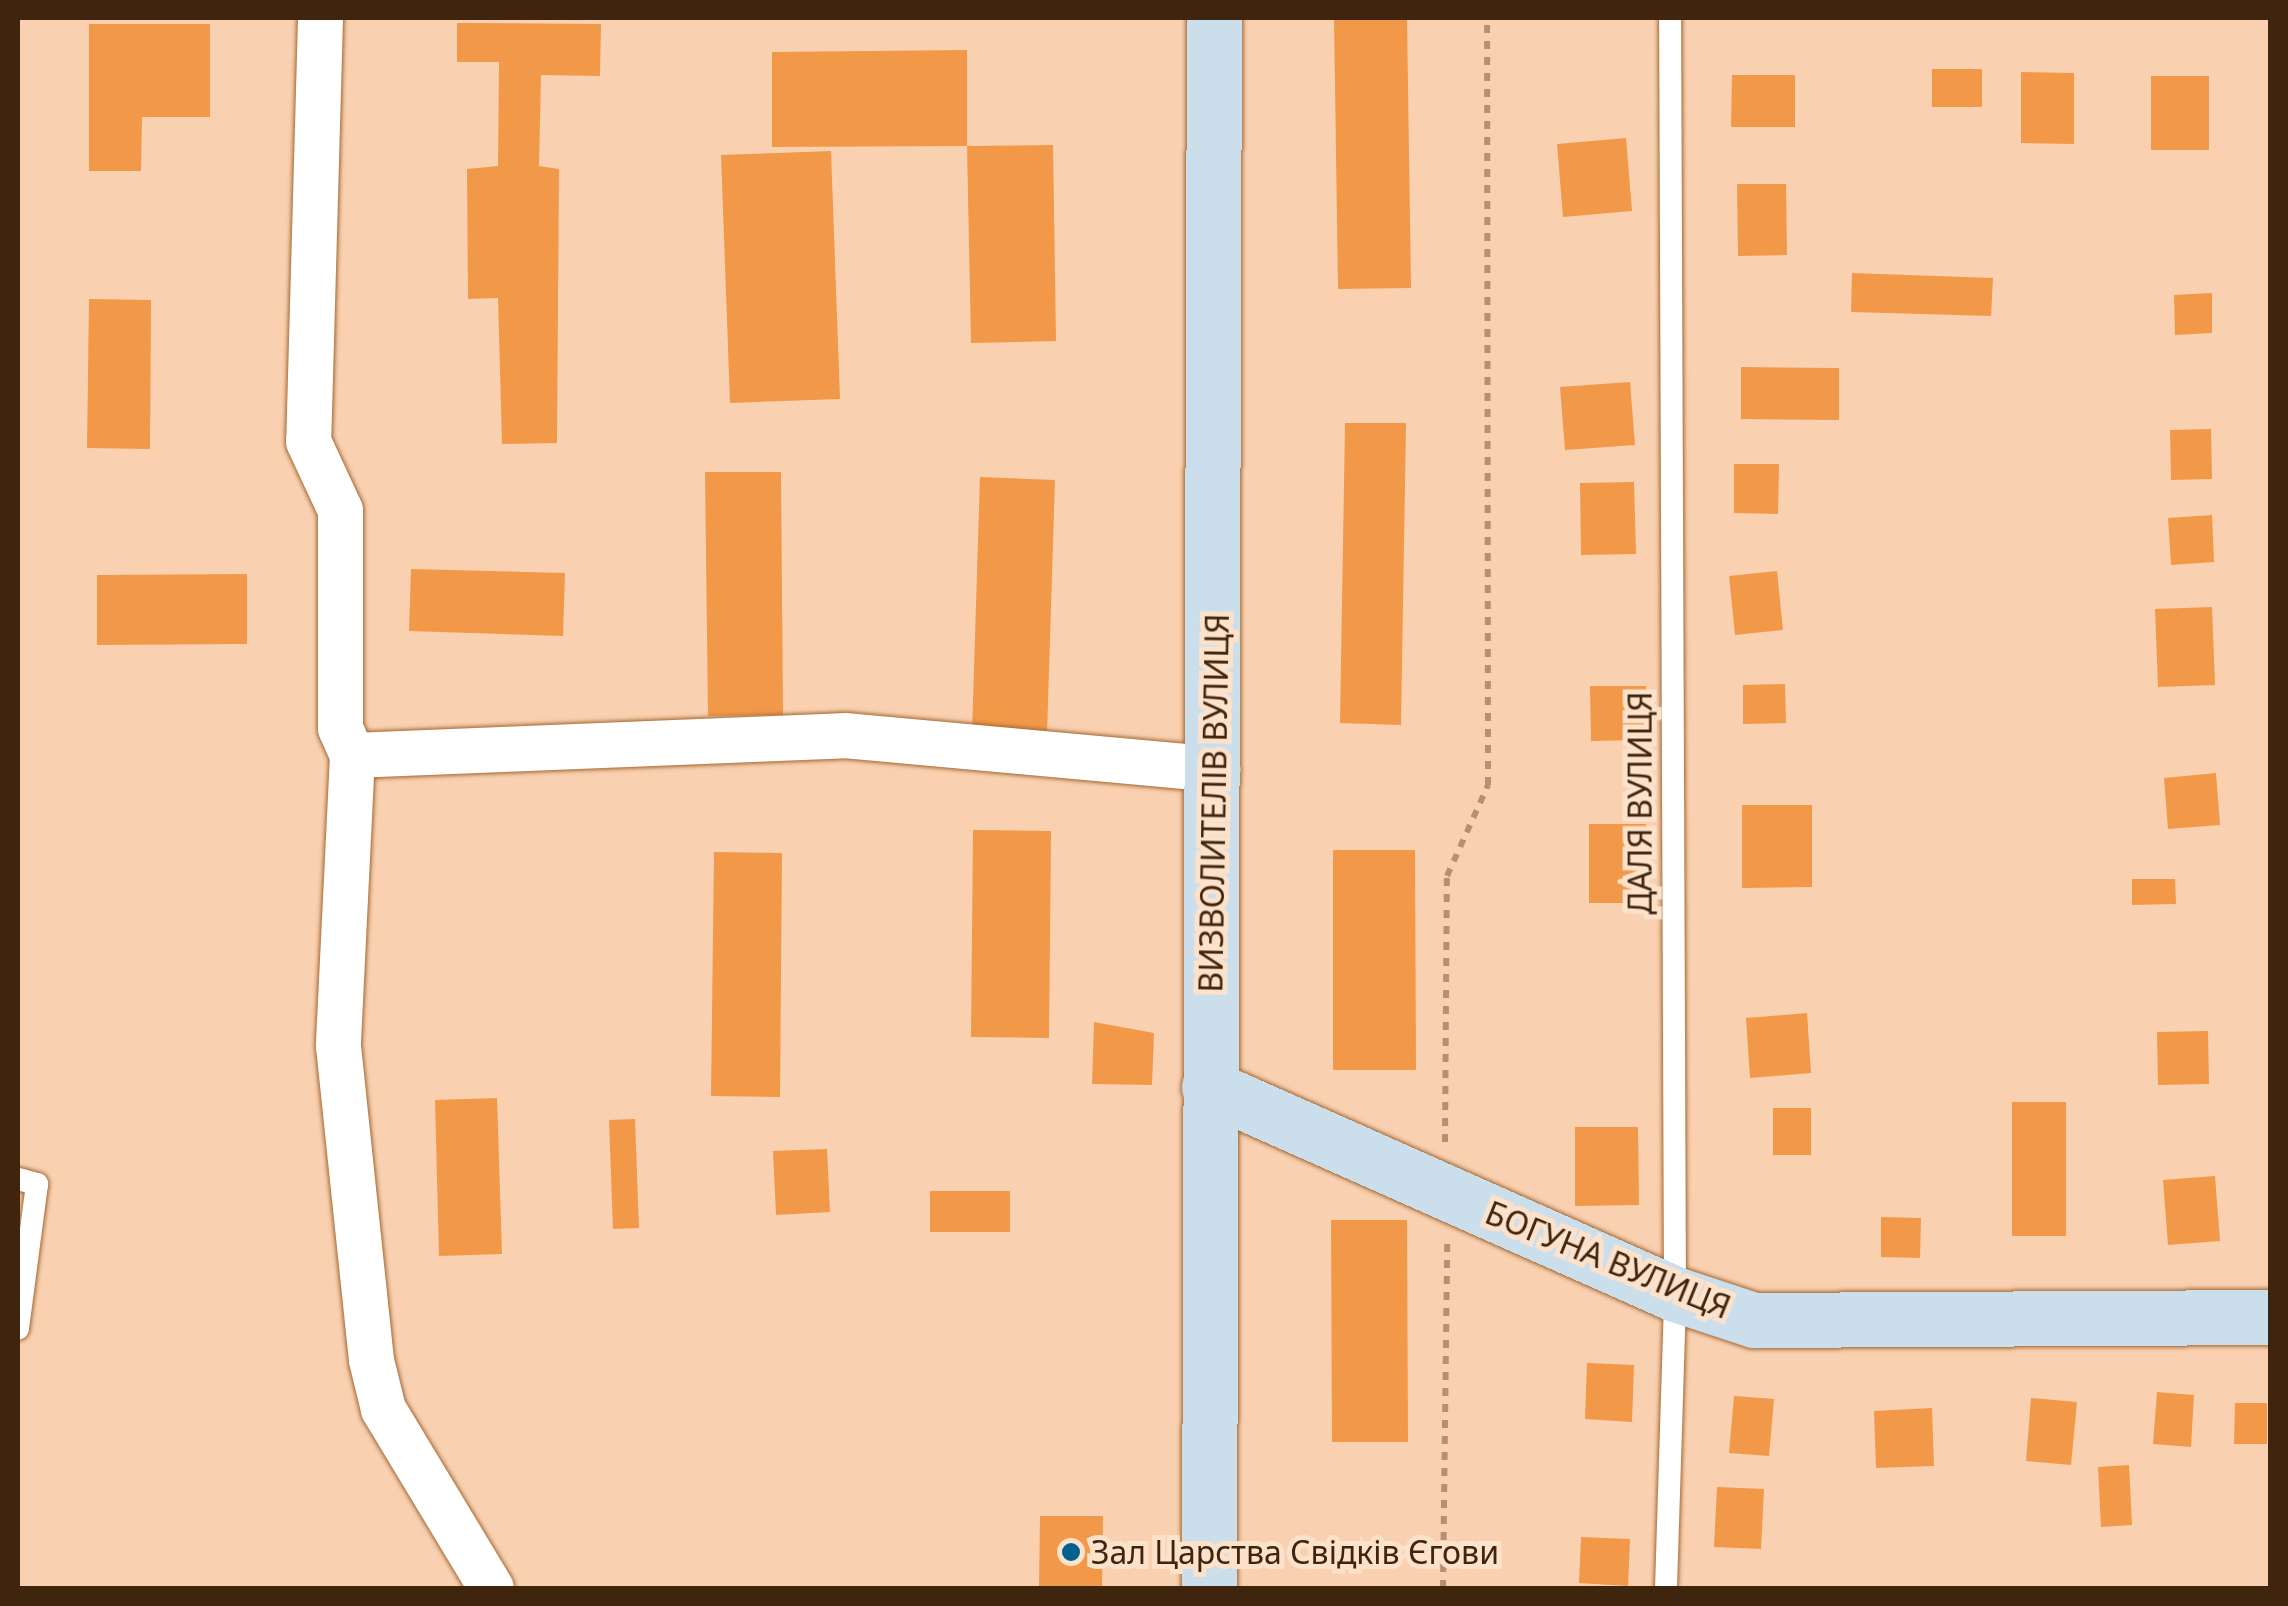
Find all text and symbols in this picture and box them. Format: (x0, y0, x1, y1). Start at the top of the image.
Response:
street label: ВИЗВОЛИТЕЛІВ ВУЛИЦЯ (1191, 613, 1237, 993)
street label: ДАЛЯ ВУЛИЦЯ (1621, 691, 1659, 915)
street label: БОГУНА ВУЛИЦЯ (1480, 1193, 1736, 1327)
place label: Зал Царства Свідків Єгови (1091, 1533, 1499, 1571)
marker: Зал Царства Свідків Єгови (1060, 1541, 1082, 1563)

